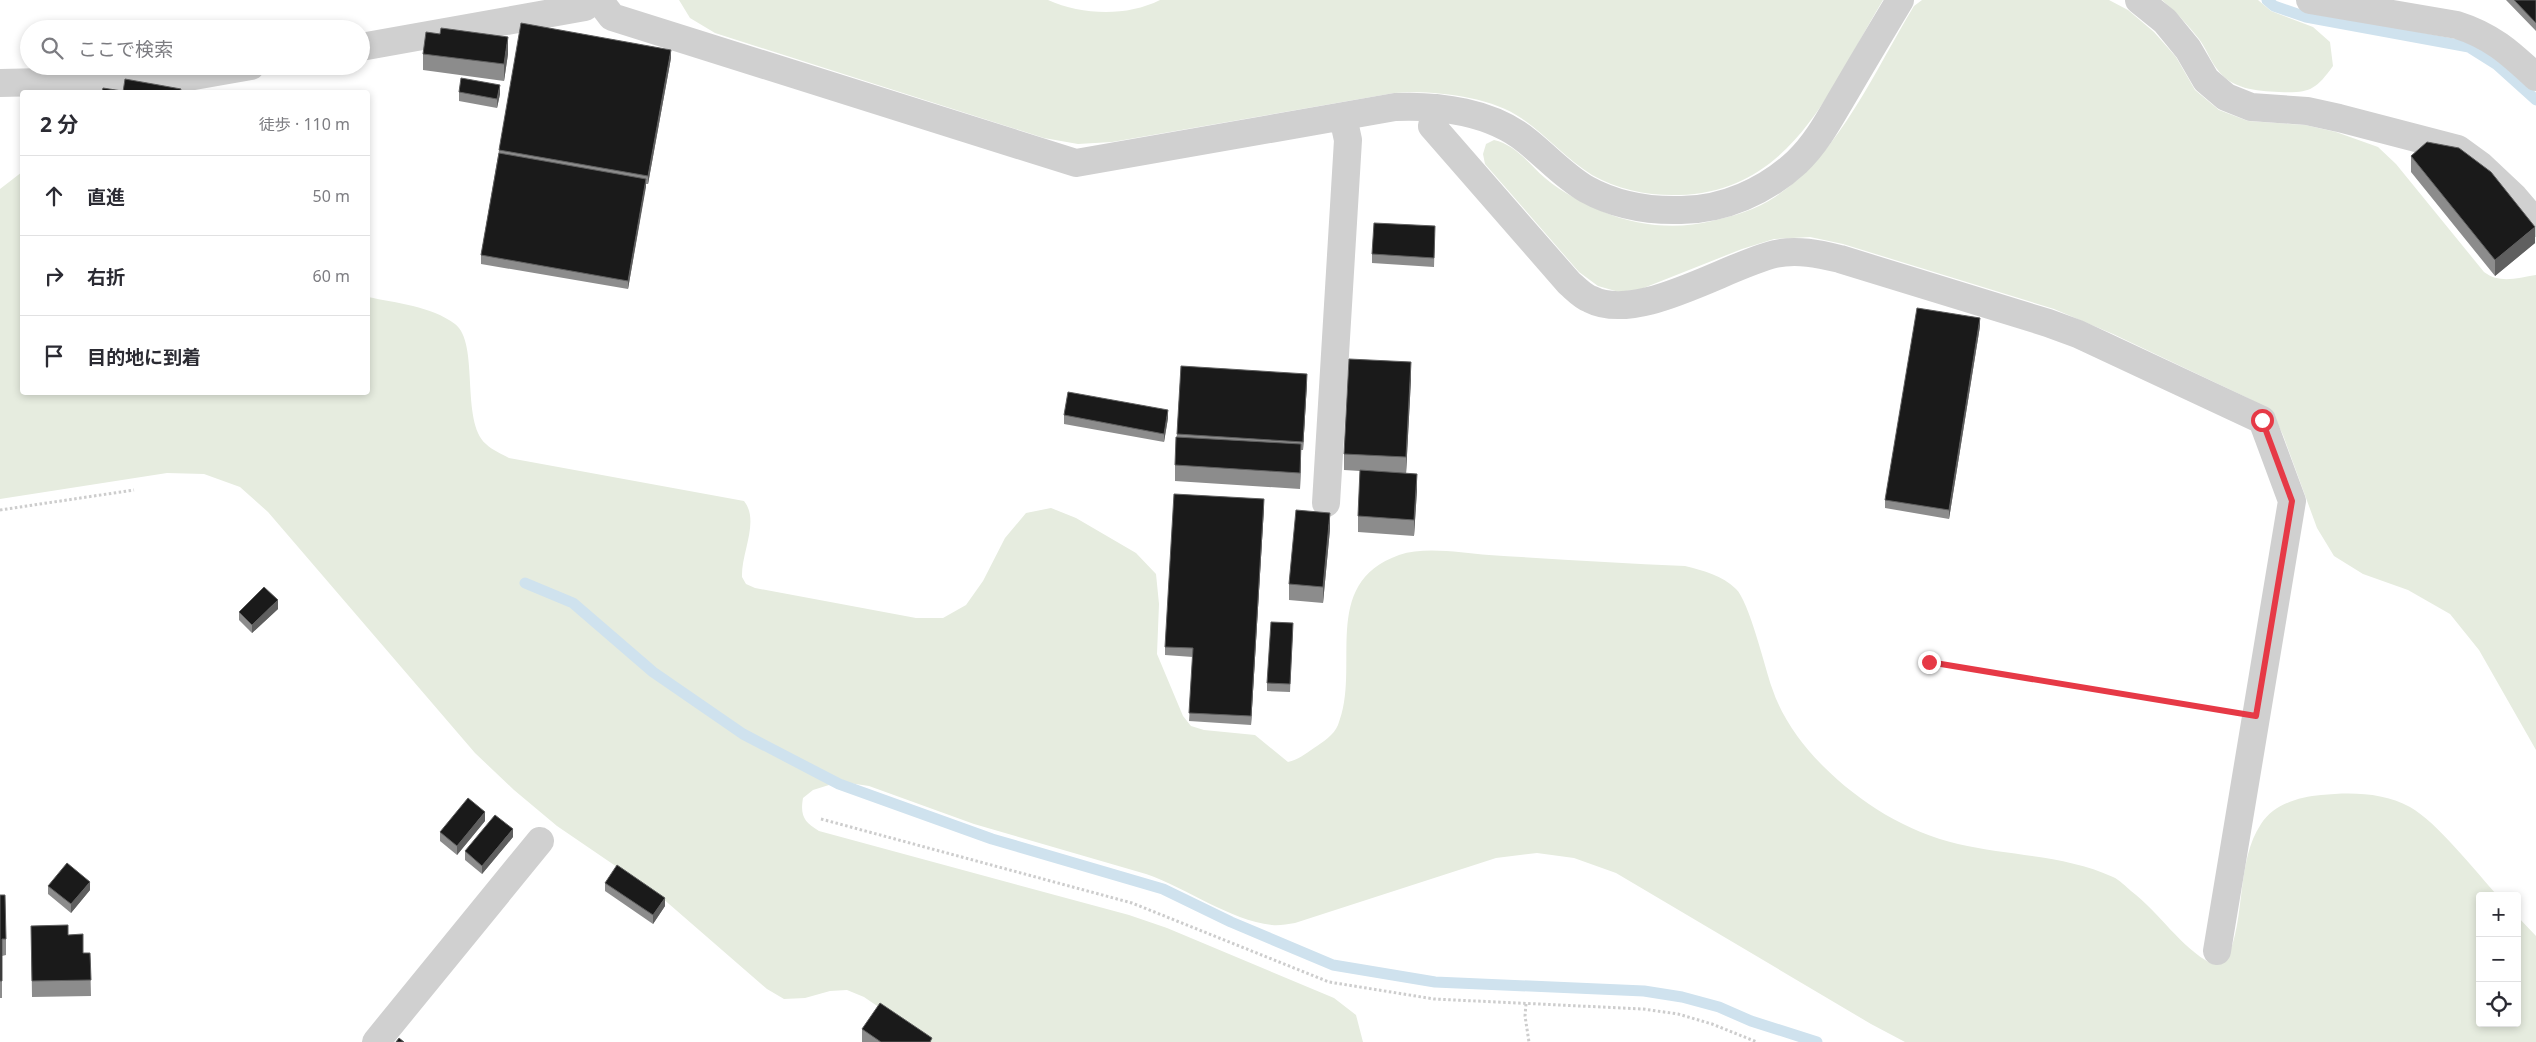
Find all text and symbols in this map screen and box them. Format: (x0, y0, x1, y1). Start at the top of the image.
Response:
search box (20, 20, 370, 75)
icon: search (38, 34, 66, 62)
text: ここで検索 (78, 36, 173, 62)
text: 2 分 (40, 110, 78, 138)
text: 徒歩 · 110 m (259, 113, 350, 135)
icon: ahead (40, 182, 68, 210)
text: 直進 (87, 184, 125, 210)
text: 50 m (313, 185, 350, 207)
icon: right (40, 262, 68, 290)
text: 右折 (87, 264, 125, 290)
text: 60 m (313, 265, 350, 287)
icon: arrive (40, 342, 68, 370)
text: 目的地に到着 (87, 344, 201, 370)
route start (2251, 409, 2274, 432)
route end (1918, 651, 1941, 674)
map controls (2476, 892, 2521, 1027)
button: + (2476, 892, 2521, 937)
button: − (2476, 937, 2521, 982)
button: locate (2476, 982, 2521, 1027)

